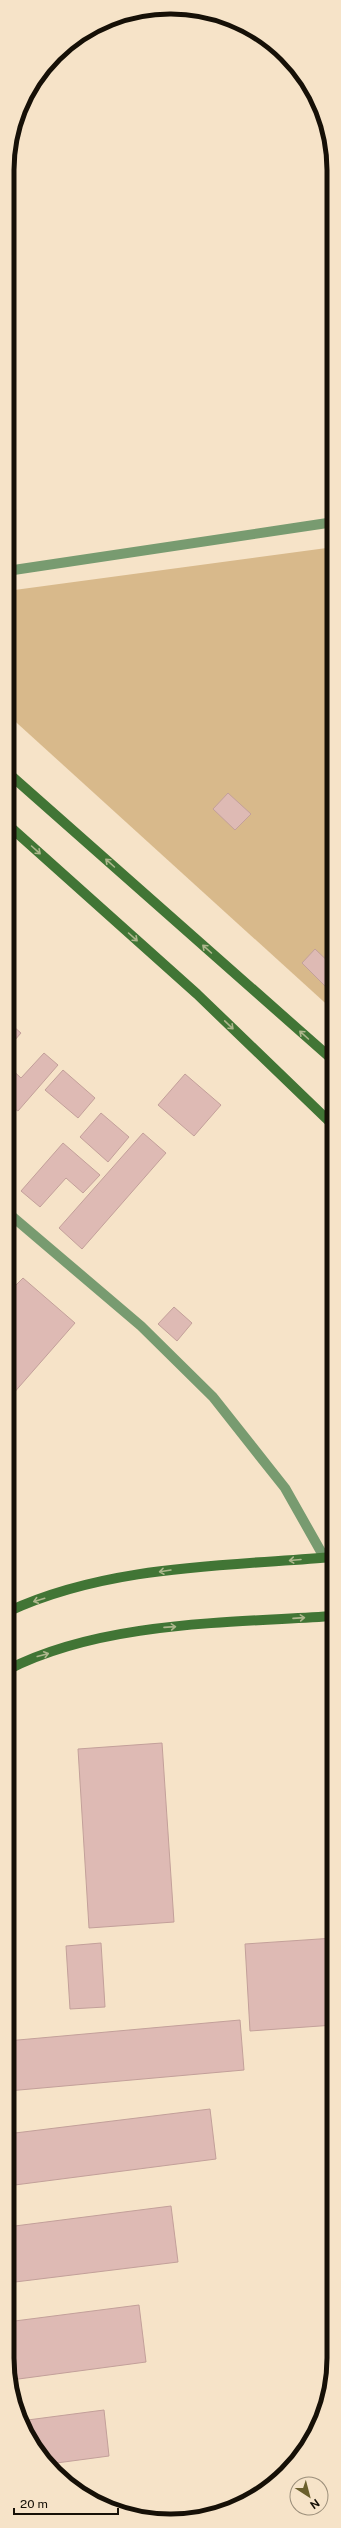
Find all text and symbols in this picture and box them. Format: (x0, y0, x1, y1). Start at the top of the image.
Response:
one-way arrow (31, 846, 42, 855)
one-way arrow (105, 858, 115, 868)
one-way arrow (128, 932, 138, 942)
one-way arrow (202, 945, 212, 954)
one-way arrow (224, 1020, 234, 1030)
one-way arrow (299, 1031, 310, 1040)
one-way arrow (289, 1556, 302, 1563)
one-way arrow (159, 1567, 172, 1575)
one-way arrow (33, 1597, 46, 1604)
one-way arrow (292, 1614, 305, 1621)
one-way arrow (163, 1623, 176, 1630)
one-way arrow (36, 1650, 49, 1658)
north arrow (289, 2476, 329, 2516)
scale bar (14, 2490, 118, 2516)
text: 20 m (20, 2497, 48, 2511)
text: N (308, 2497, 322, 2511)

